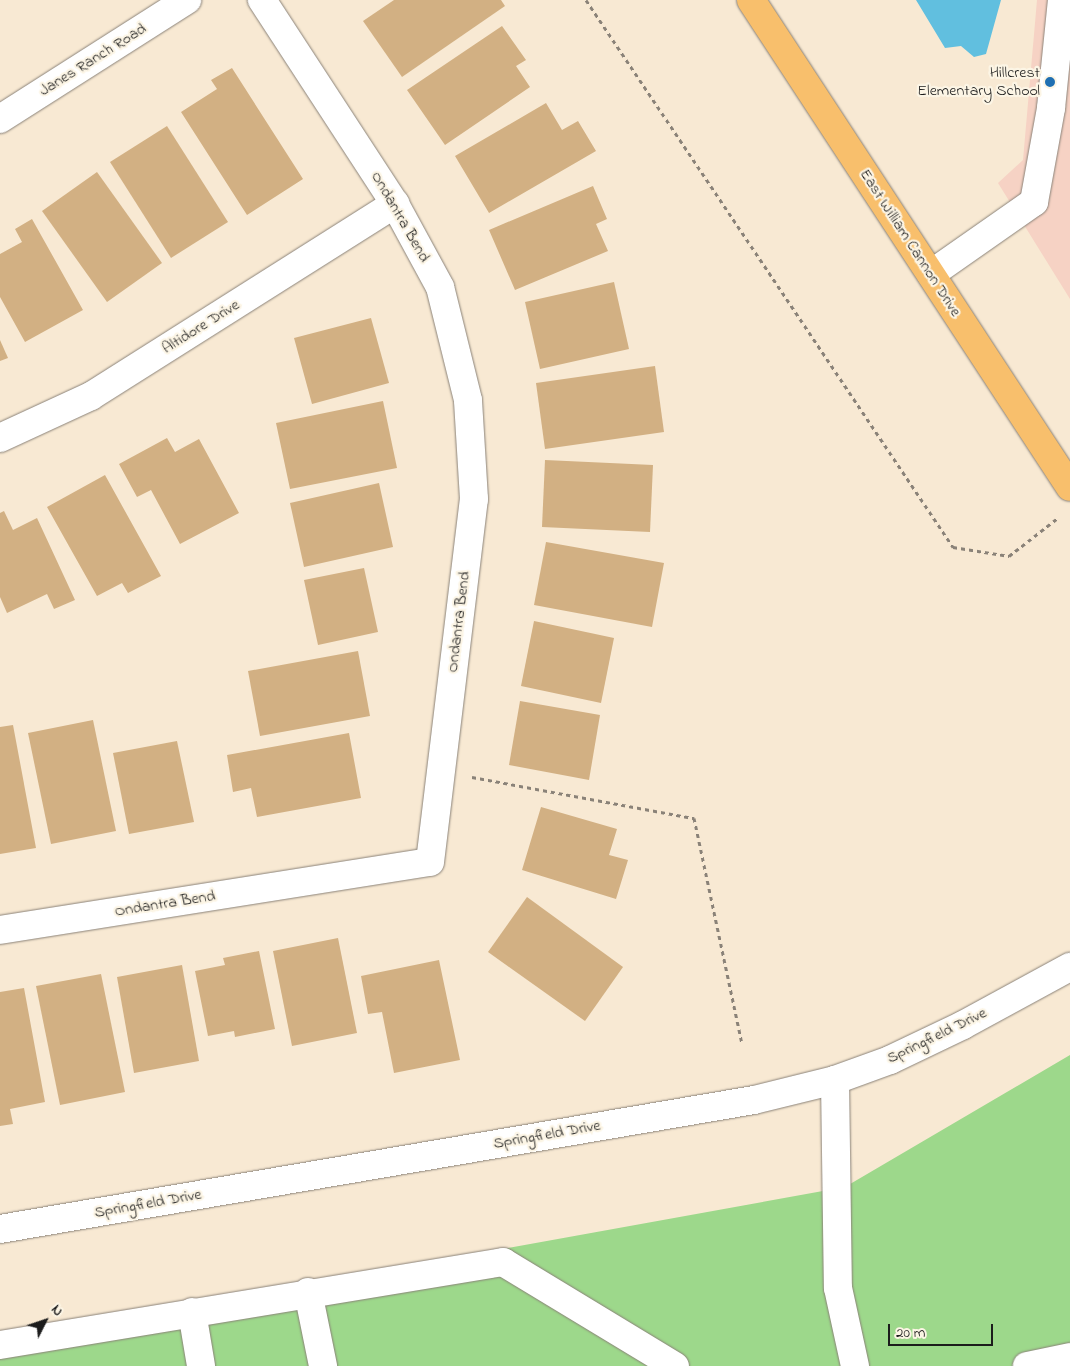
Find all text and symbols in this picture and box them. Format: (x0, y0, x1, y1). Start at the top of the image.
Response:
street label: Janes Ranch Road (36, 19, 150, 101)
place label: Hillcrest Elementary School (917, 63, 1040, 101)
marker: Hillcrest Elementary School (1044, 76, 1056, 88)
street label: East William Cannon Drive (855, 166, 965, 320)
street label: Ondantra Bend (366, 168, 434, 266)
street label: Altidore Drive (159, 296, 243, 358)
street label: Ondantra Bend (443, 570, 475, 674)
street label: Ondantra Bend (113, 887, 217, 921)
street label: Springfield Drive (884, 1004, 990, 1068)
street label: Springfield Drive (492, 1116, 602, 1154)
street label: Springfield Drive (93, 1185, 203, 1223)
north arrow (20, 1296, 70, 1346)
text: N (46, 1300, 68, 1321)
scale bar (890, 1314, 995, 1346)
text: 20 m (896, 1322, 925, 1344)

